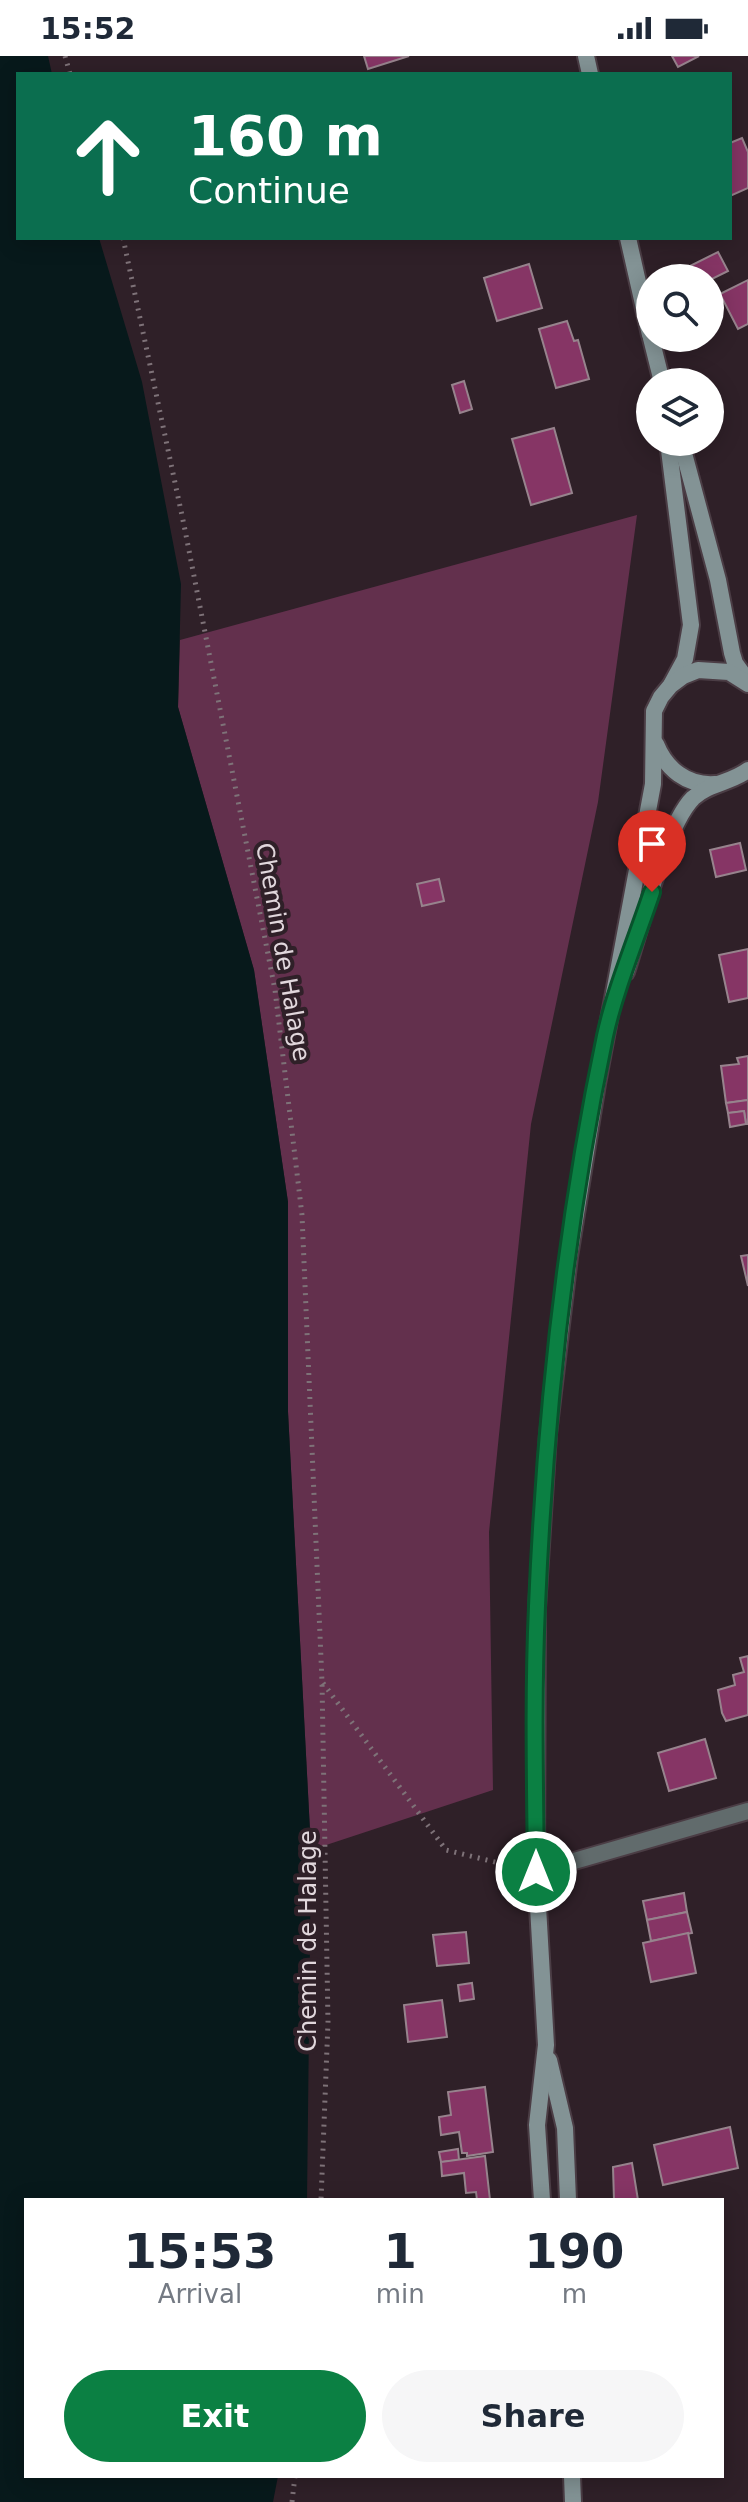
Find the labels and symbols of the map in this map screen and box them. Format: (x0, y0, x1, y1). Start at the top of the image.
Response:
pin (618, 810, 686, 892)
street label: Chemin de Halage (250, 841, 316, 1063)
street label: Chemin de Halage (294, 1830, 322, 2052)
position arrow (494, 1830, 578, 1914)

